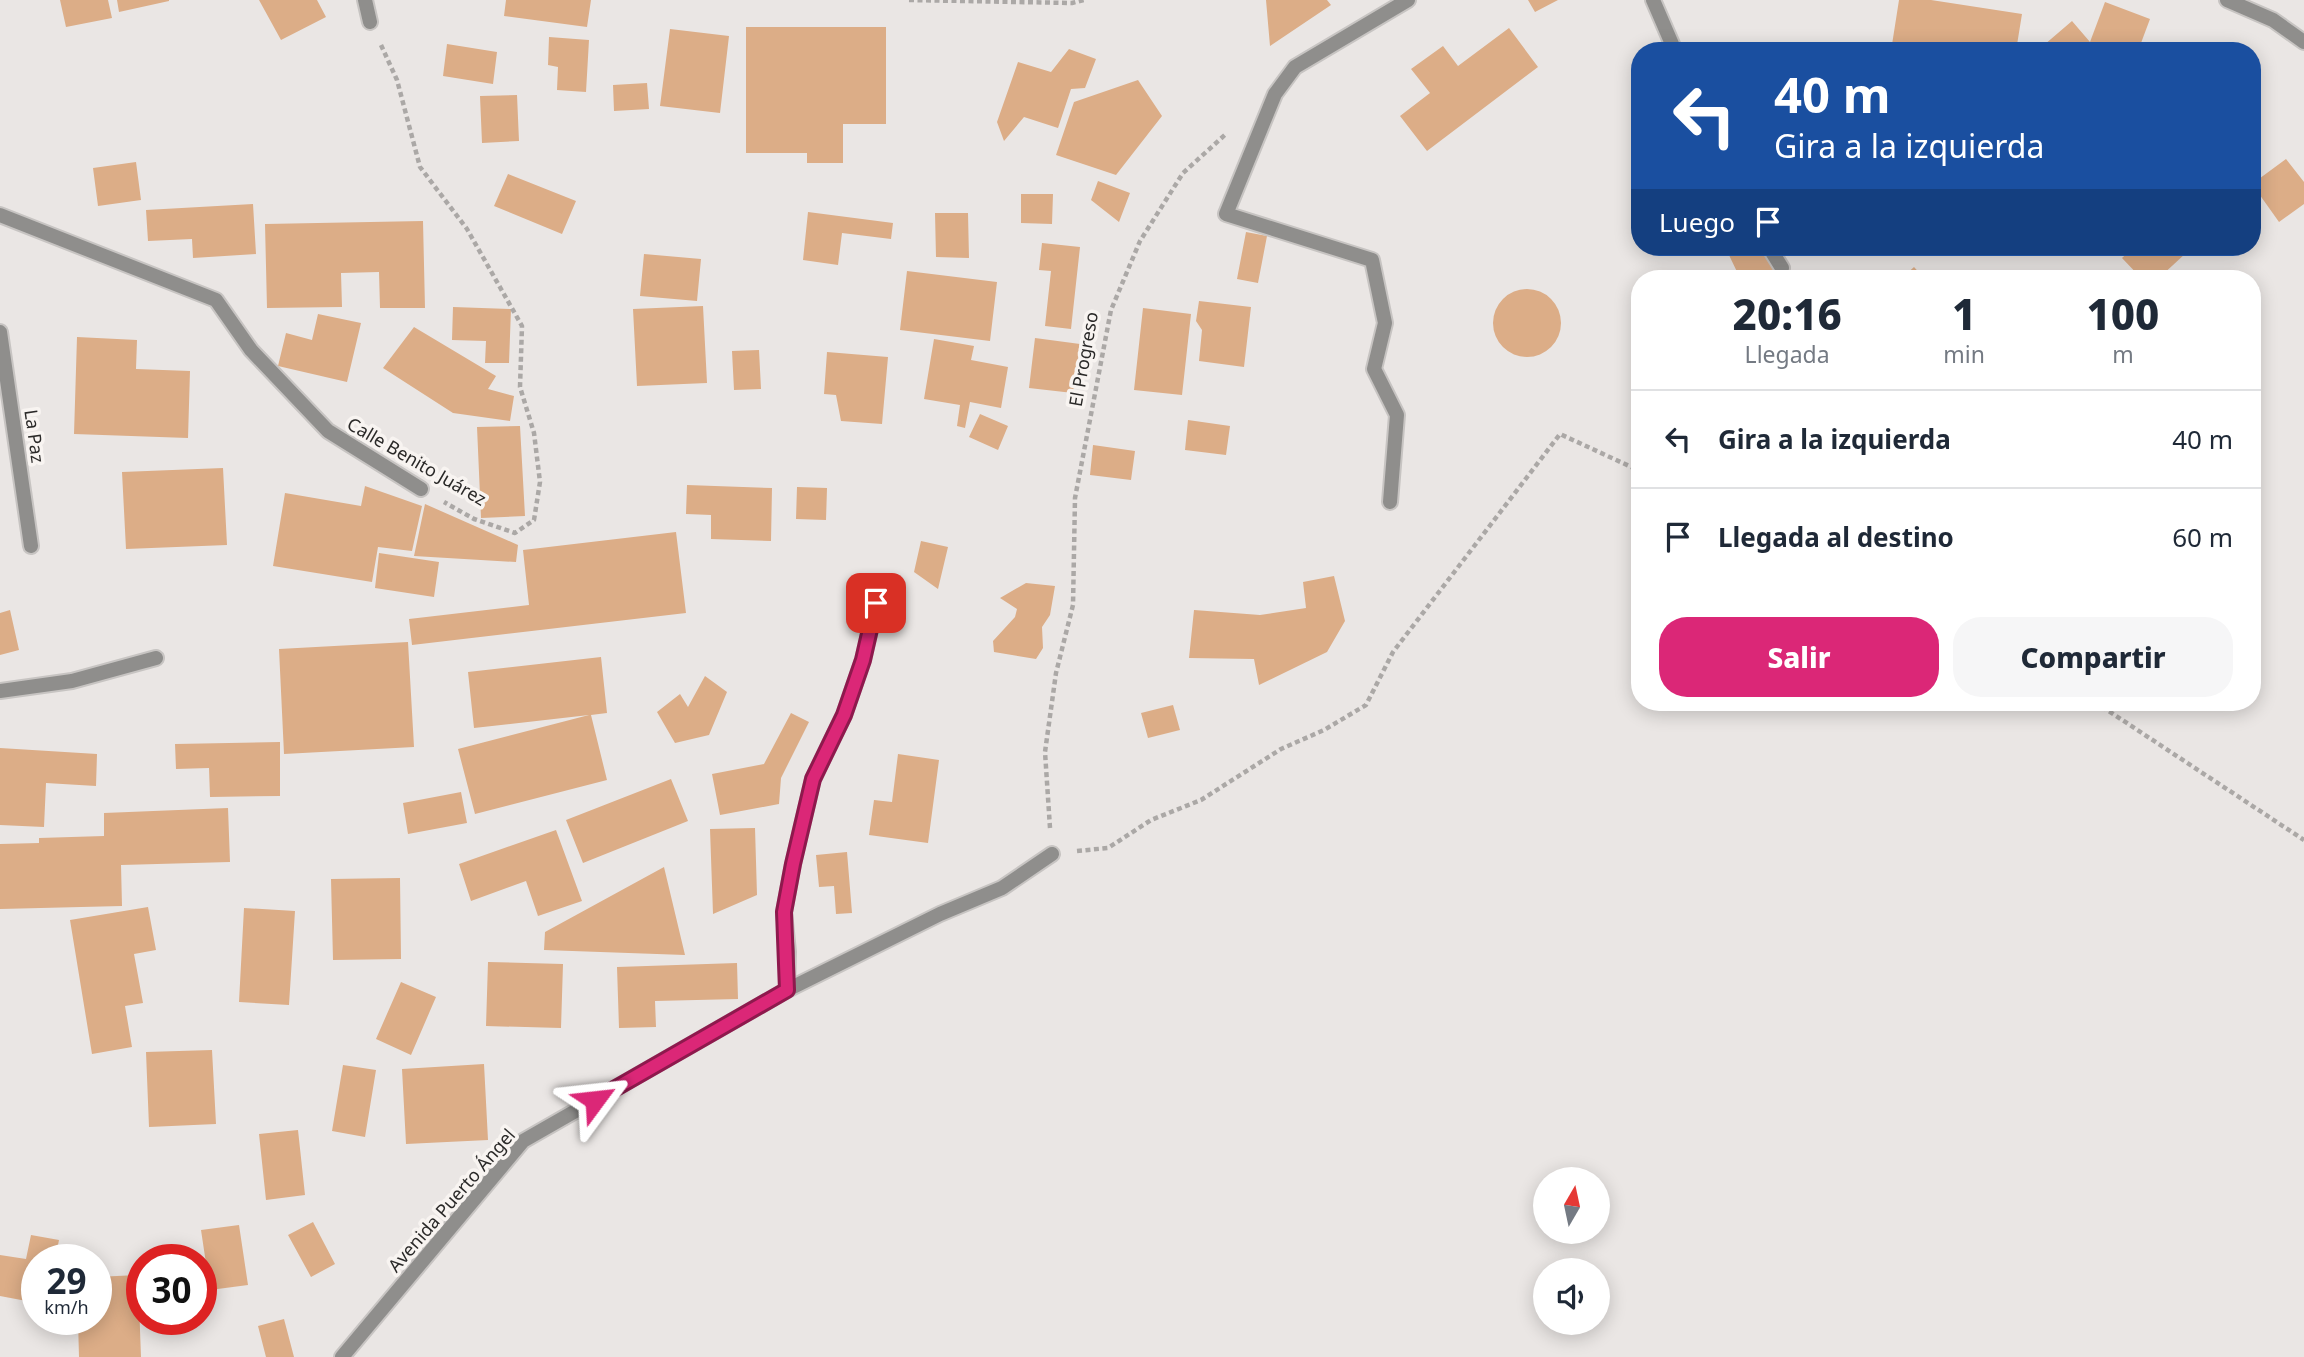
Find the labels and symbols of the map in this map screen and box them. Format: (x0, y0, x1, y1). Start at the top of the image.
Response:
street label: El Progreso (1063, 310, 1103, 408)
street label: La Paz (19, 408, 51, 464)
street label: Calle Benito Juárez (343, 411, 491, 511)
pin (846, 573, 906, 633)
position arrow (558, 1063, 632, 1137)
street label: Avenida Puerto Ángel (382, 1123, 520, 1277)
north arrow (1533, 1167, 1610, 1244)
speed limit sign: 30 (126, 1244, 217, 1335)

